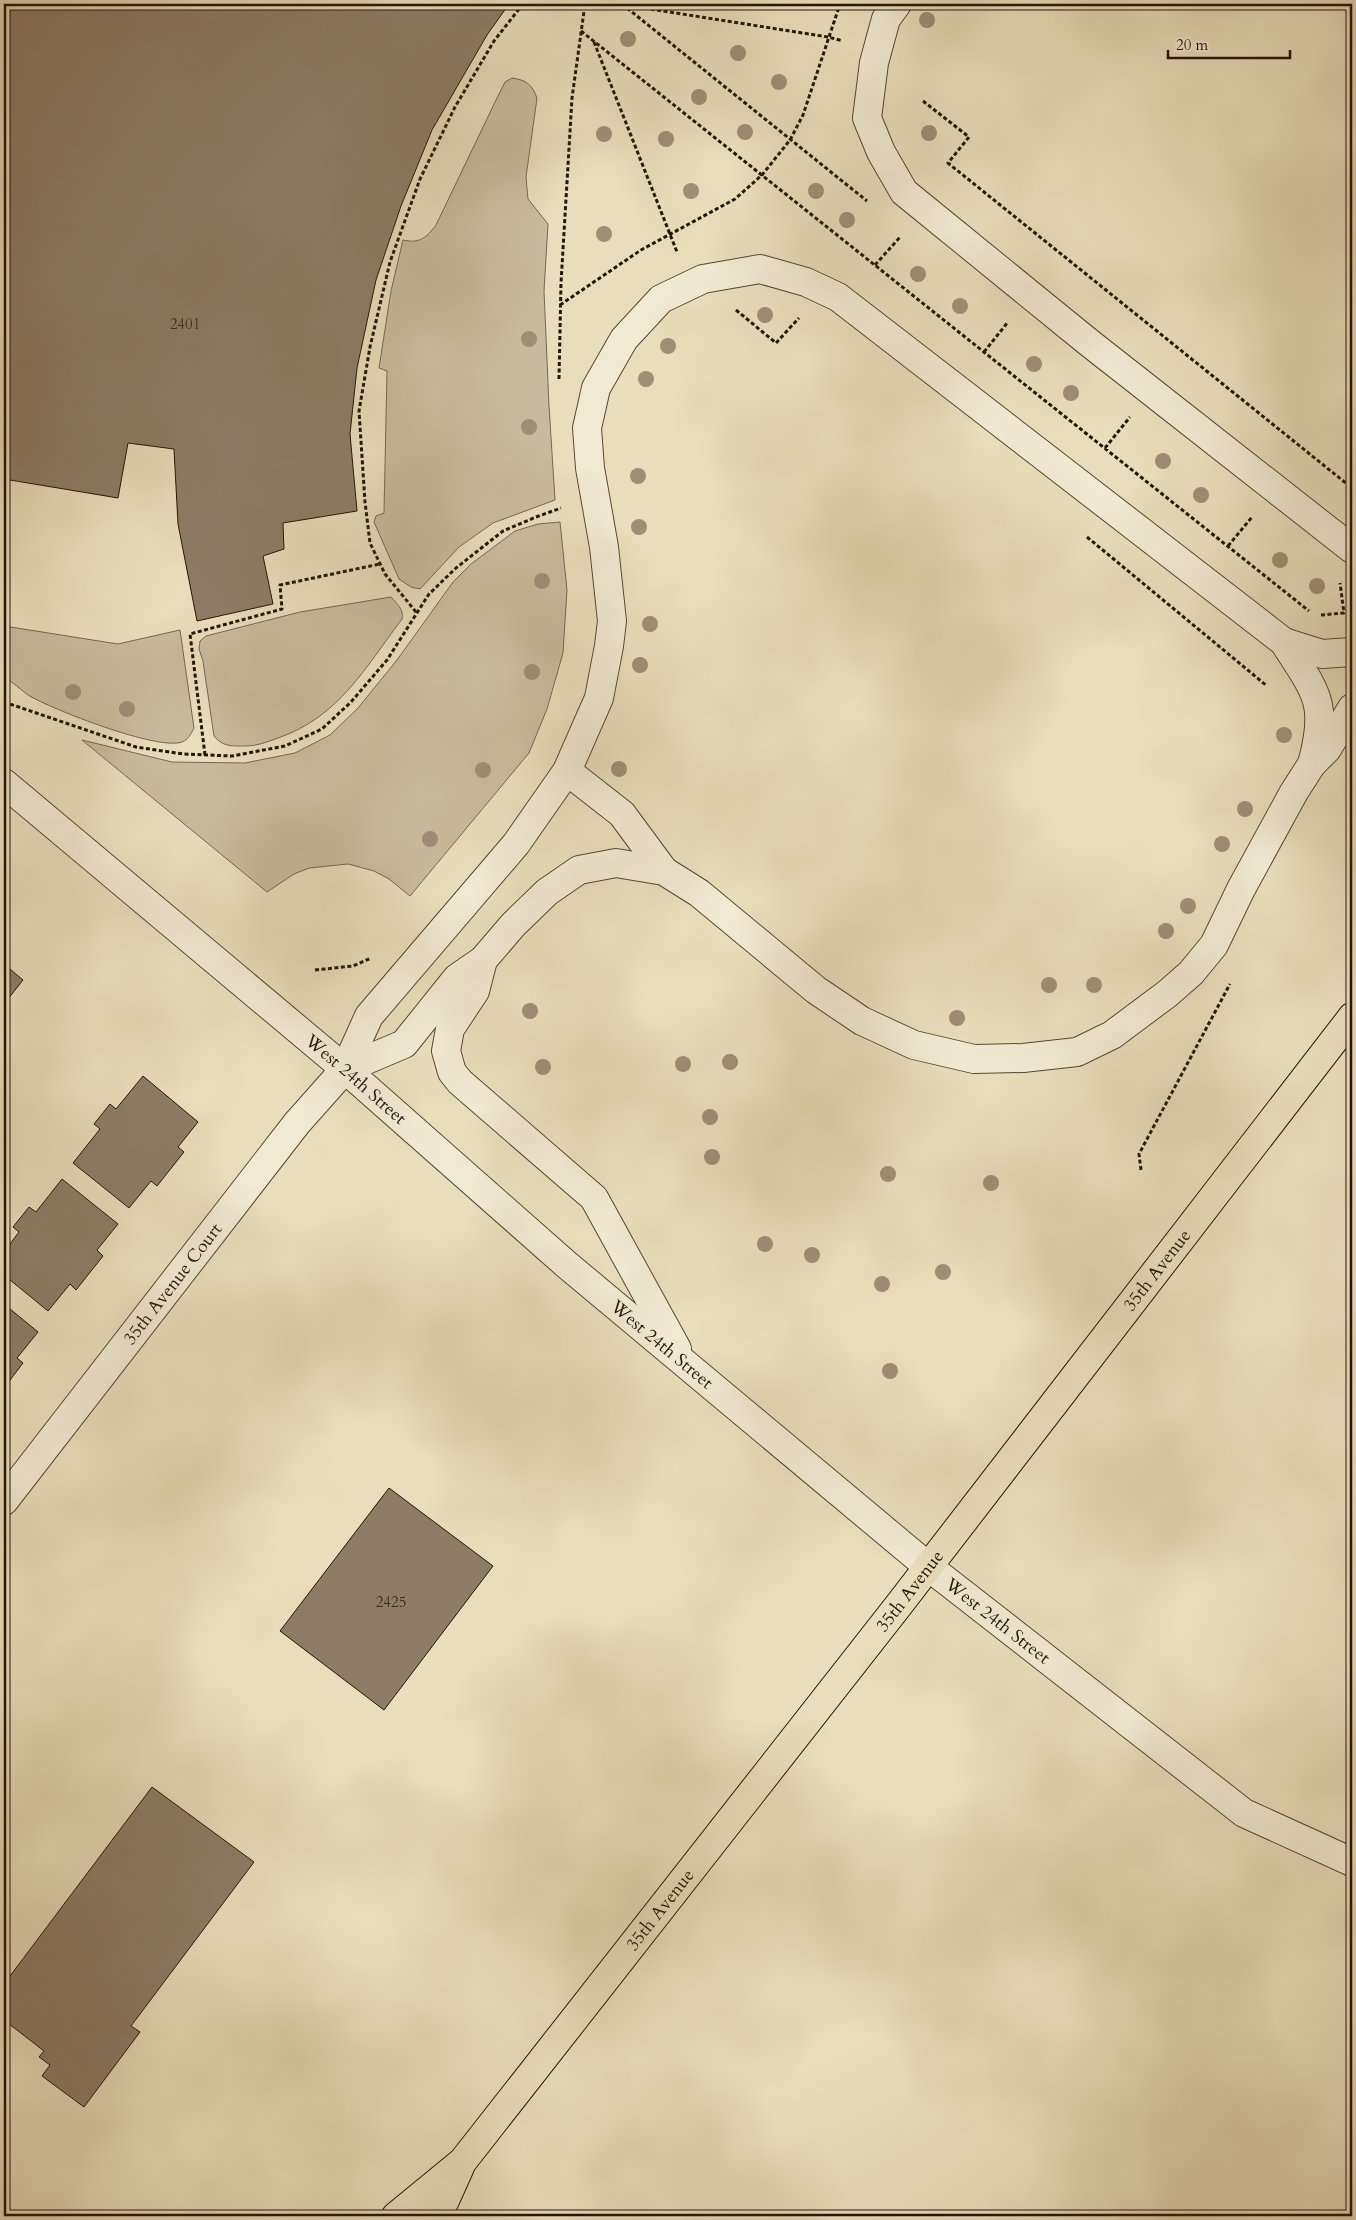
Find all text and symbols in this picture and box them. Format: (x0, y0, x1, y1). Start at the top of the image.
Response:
scale bar (1168, 28, 1291, 60)
text: 20 m (1176, 35, 1208, 55)
house number: 2401 (170, 314, 200, 334)
street label: West 24th Street (299, 1028, 412, 1130)
street label: 35th Avenue Court (117, 1217, 228, 1350)
street label: 35th Avenue (1117, 1224, 1197, 1316)
street label: West 24th Street (605, 1293, 719, 1395)
street label: 35th Avenue (870, 1545, 949, 1637)
street label: West 24th Street (939, 1571, 1056, 1670)
house number: 2425 (376, 1592, 406, 1612)
street label: 35th Avenue (620, 1864, 700, 1956)

